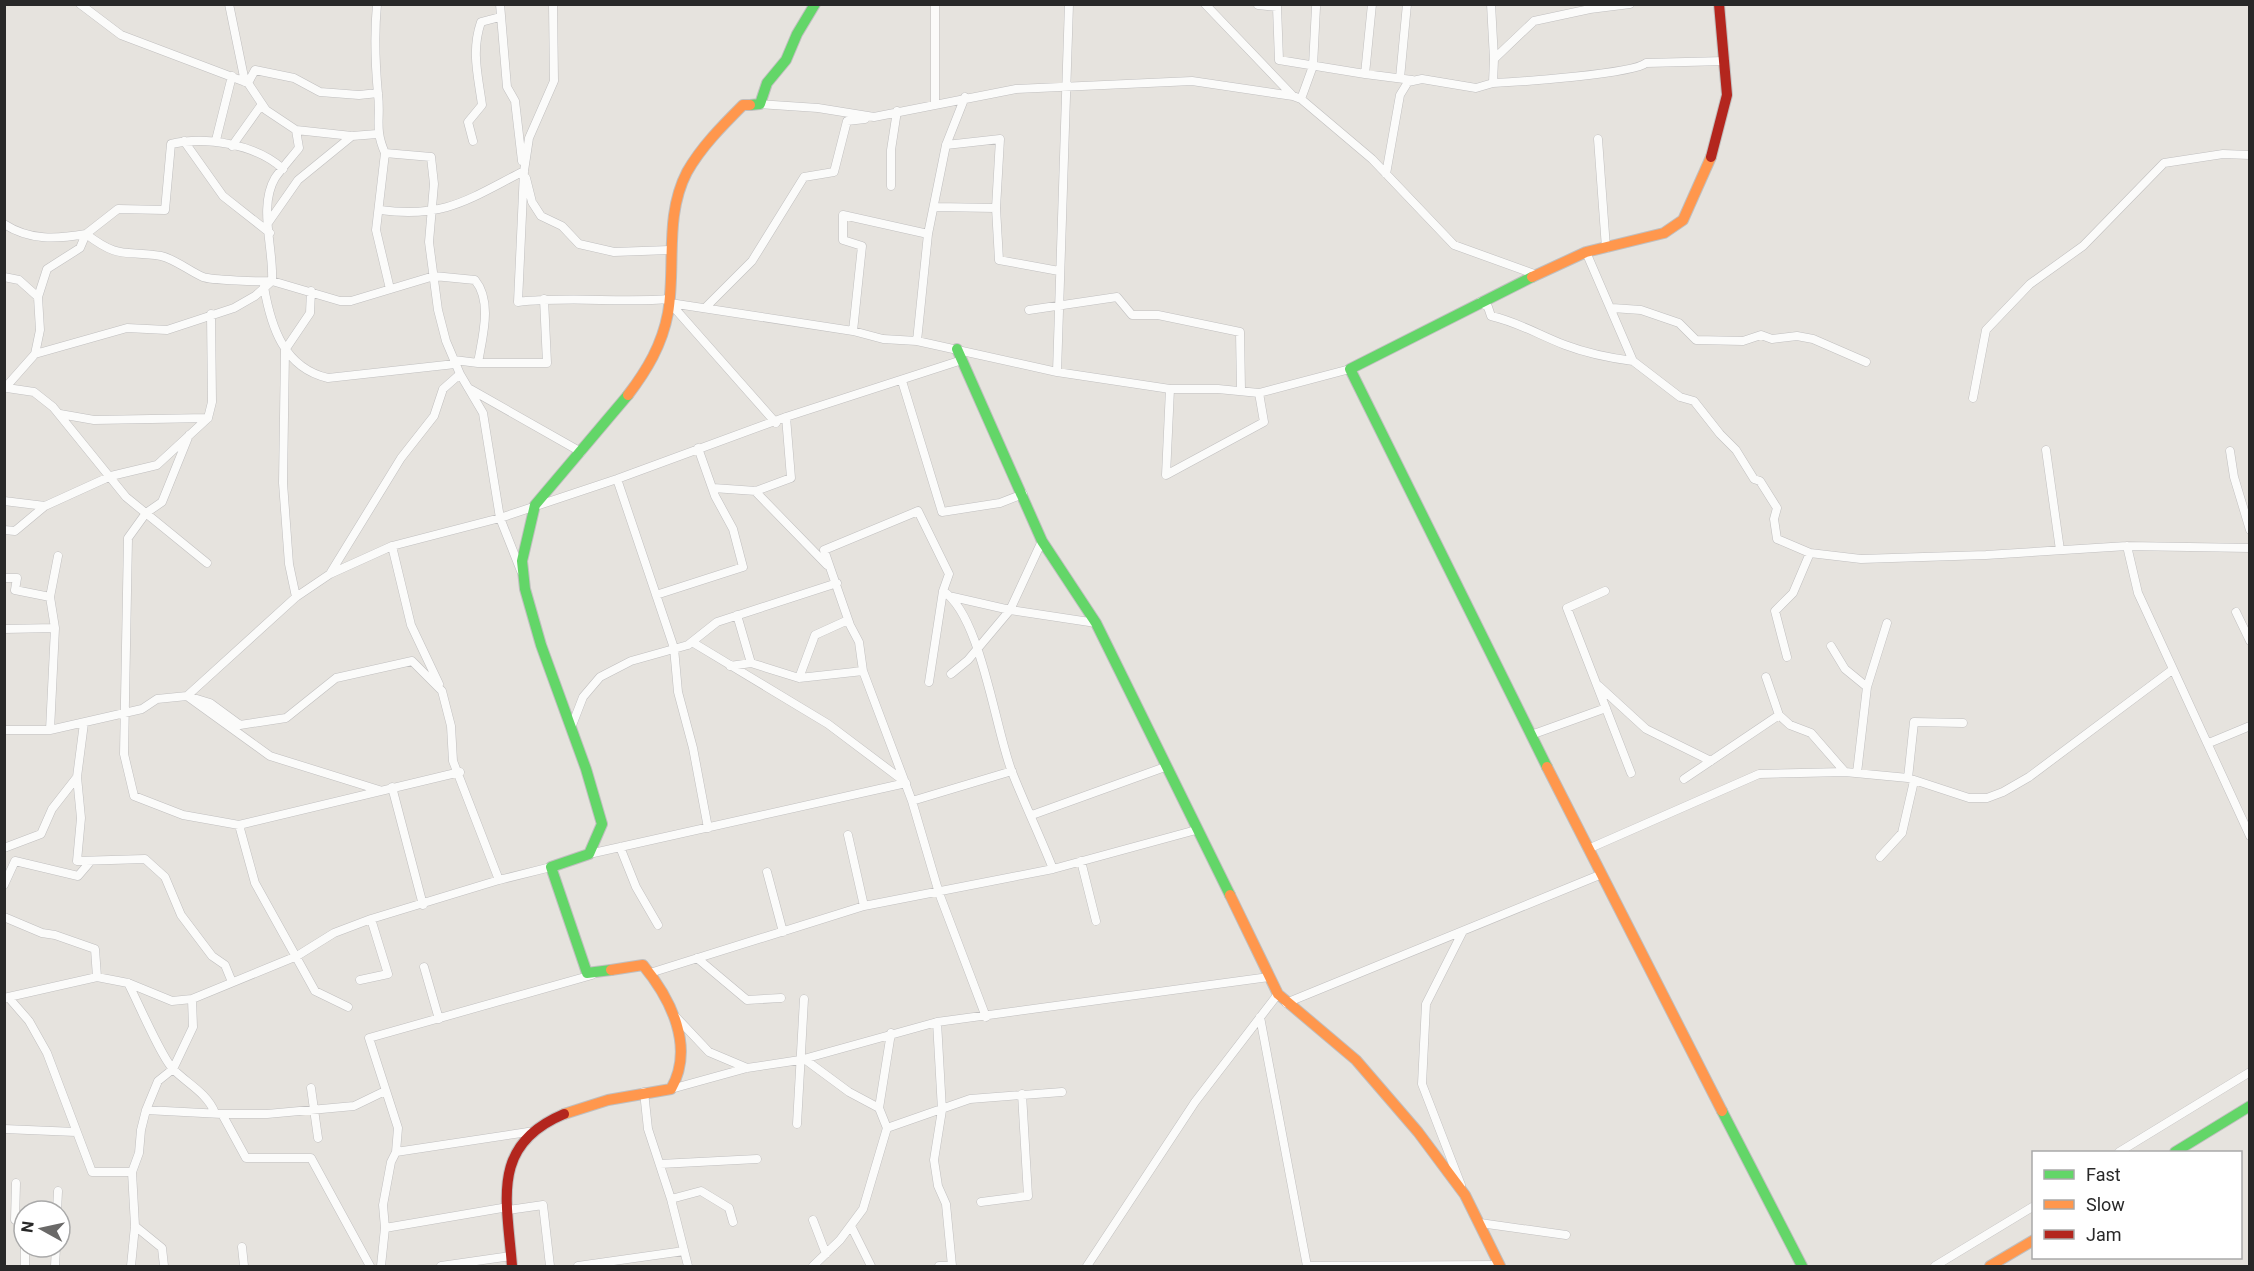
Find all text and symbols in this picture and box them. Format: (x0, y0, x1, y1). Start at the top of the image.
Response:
legend (2032, 1151, 2242, 1259)
text: Fast (2086, 1164, 2121, 1185)
text: Slow (2086, 1194, 2125, 1215)
north arrow (12, 1199, 72, 1259)
text: N (17, 1220, 38, 1234)
text: Jam (2086, 1224, 2122, 1245)

